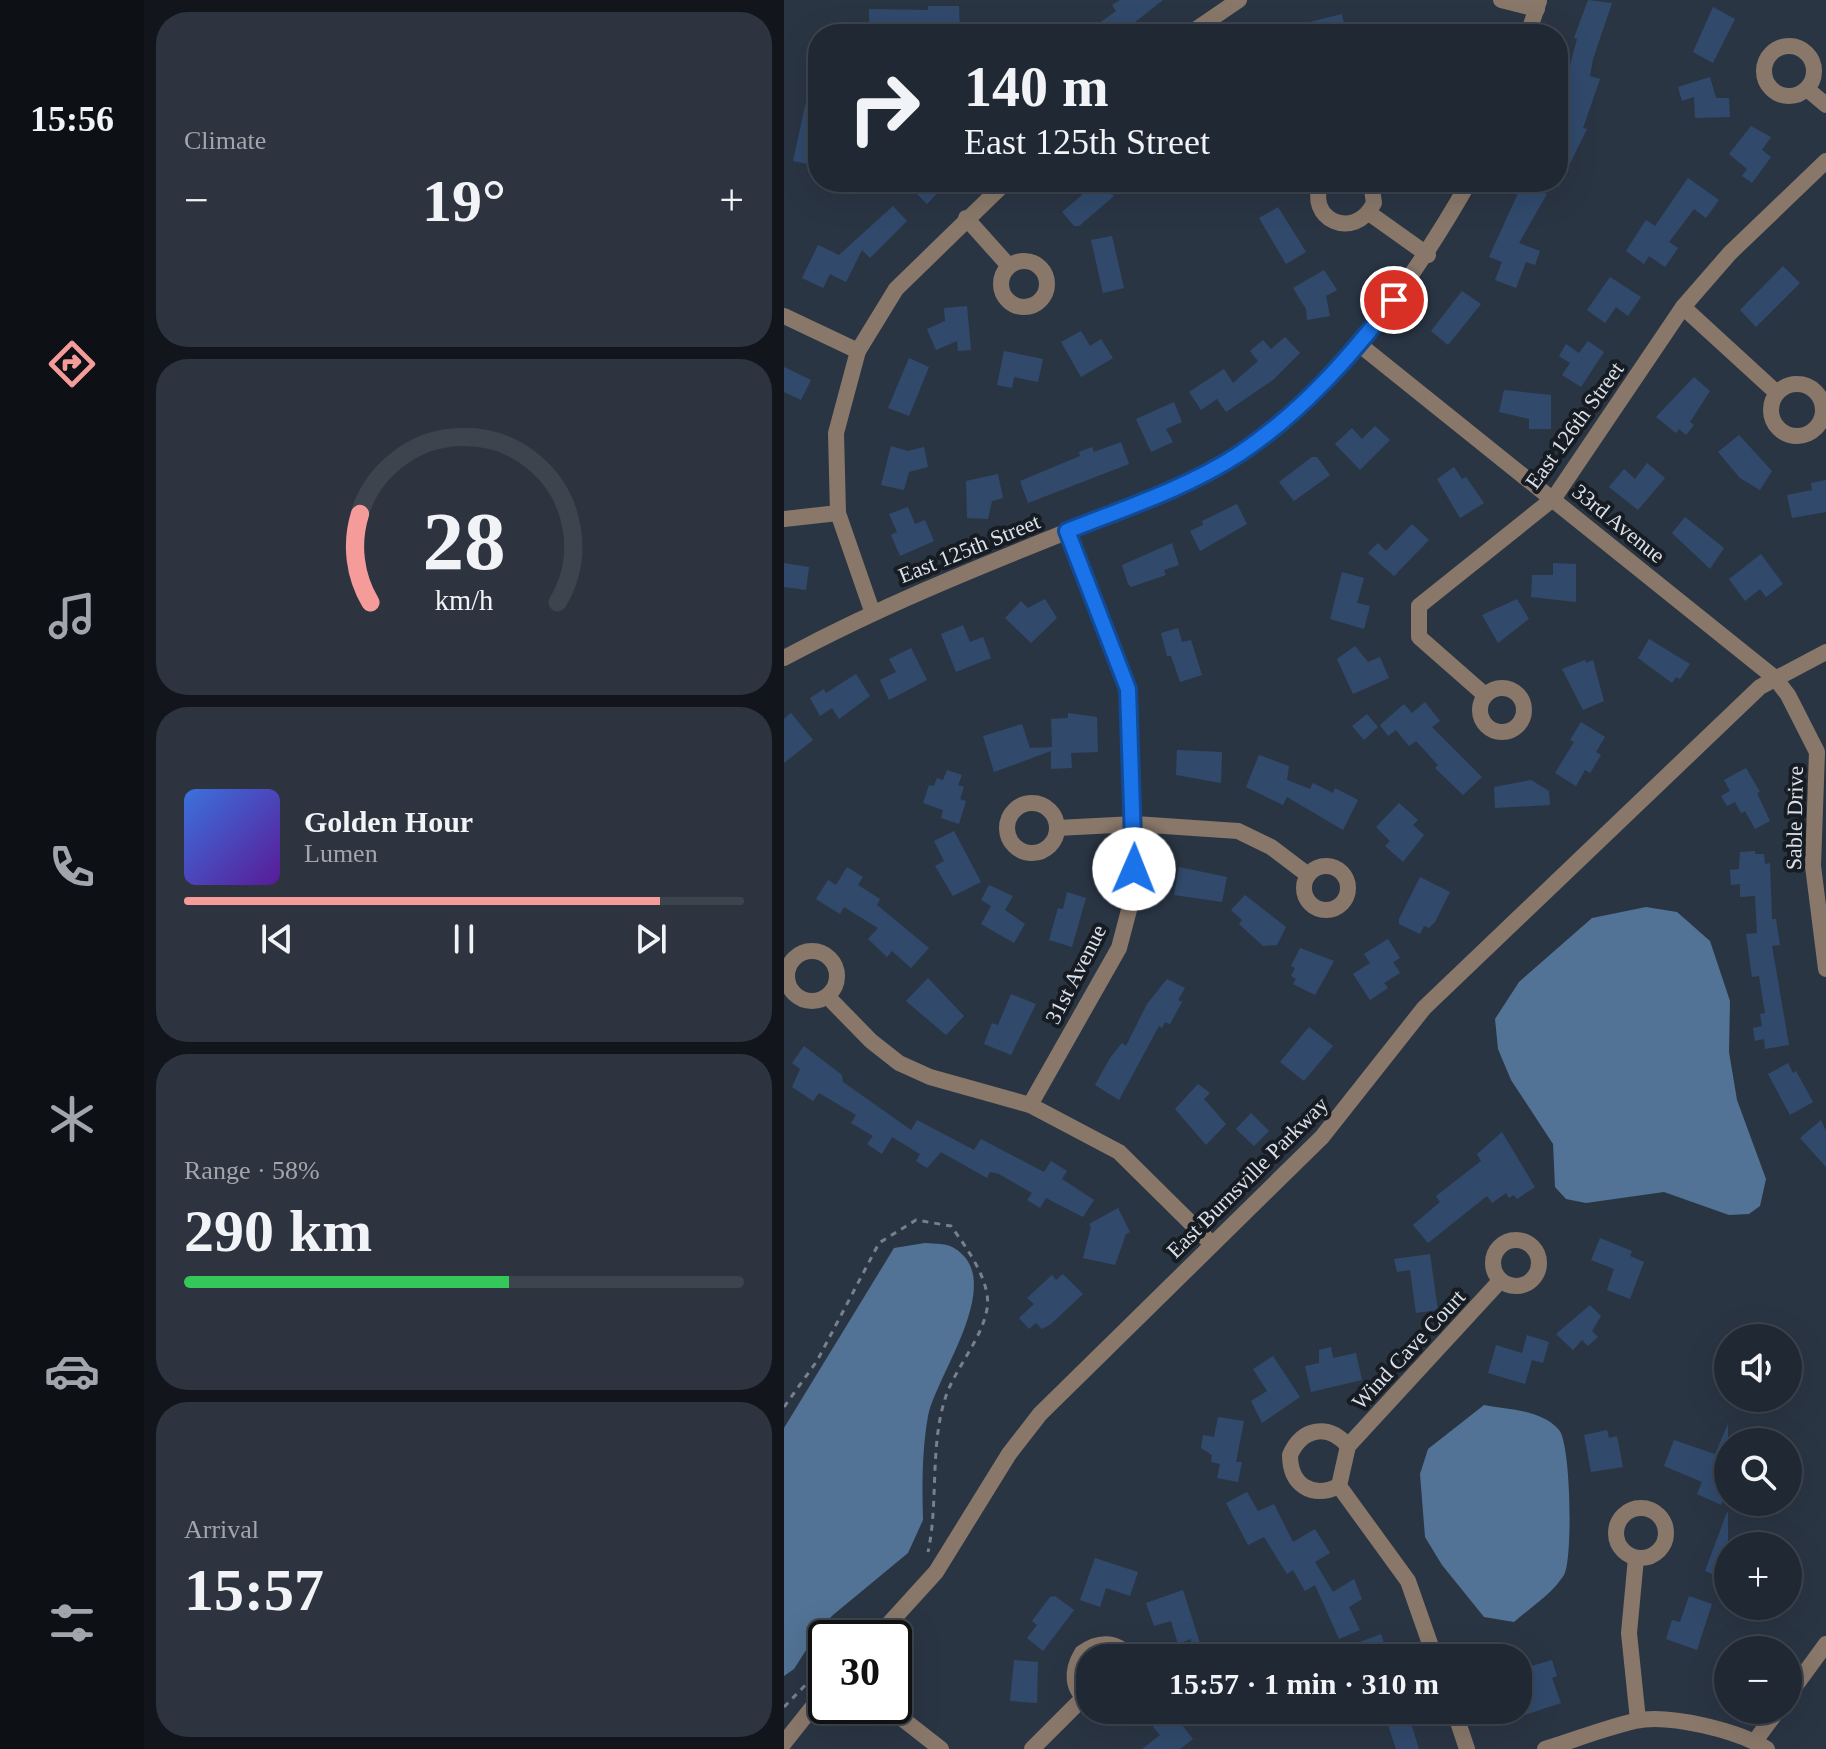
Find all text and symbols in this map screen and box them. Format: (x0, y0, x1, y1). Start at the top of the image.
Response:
icon: right (832, 56, 936, 160)
text: 140 m (964, 56, 1109, 118)
text: 15:56 (30, 99, 114, 139)
text: East 125th Street (964, 122, 1210, 162)
text: Climate (184, 126, 266, 155)
text: 19° (422, 168, 506, 234)
text: − (184, 176, 209, 225)
text: + (719, 176, 744, 225)
pin (1360, 266, 1428, 334)
icon: arrive (1372, 278, 1416, 322)
icon: directions (44, 336, 100, 392)
street label: East 126th Street (1520, 357, 1629, 493)
street label: 33rd Avenue (1568, 479, 1670, 568)
text: 28 (422, 495, 506, 587)
street label: East 125th Street (895, 509, 1044, 588)
text: km/h (435, 585, 493, 616)
icon: music (44, 588, 100, 644)
street label: Sable Drive (1781, 766, 1808, 870)
text: Golden Hour (304, 805, 473, 838)
position arrow (1092, 827, 1176, 911)
icon: phone (44, 839, 100, 895)
text: Lumen (304, 839, 378, 868)
icon: previous (255, 917, 299, 961)
icon: pause (442, 917, 486, 961)
icon: next (629, 917, 673, 961)
street label: 31st Avenue (1040, 921, 1111, 1028)
icon: climate (44, 1091, 100, 1147)
street label: East Burnsville Parkway (1162, 1092, 1333, 1263)
text: Range · 58% (184, 1156, 320, 1185)
text: 290 km (184, 1198, 372, 1264)
street label: Wind Cave Court (1347, 1284, 1470, 1414)
map controls (1714, 1324, 1802, 1724)
button: sound (1714, 1324, 1802, 1412)
icon: car (44, 1343, 100, 1399)
button: search (1714, 1428, 1802, 1516)
text: Arrival (184, 1515, 259, 1544)
button: + (1714, 1532, 1802, 1620)
text: 15:57 (184, 1557, 324, 1623)
icon: filters (44, 1595, 100, 1651)
speed limit sign: 30 (808, 1620, 912, 1724)
button: − (1714, 1636, 1802, 1724)
text: 15:57 · 1 min · 310 m (1169, 1667, 1439, 1700)

